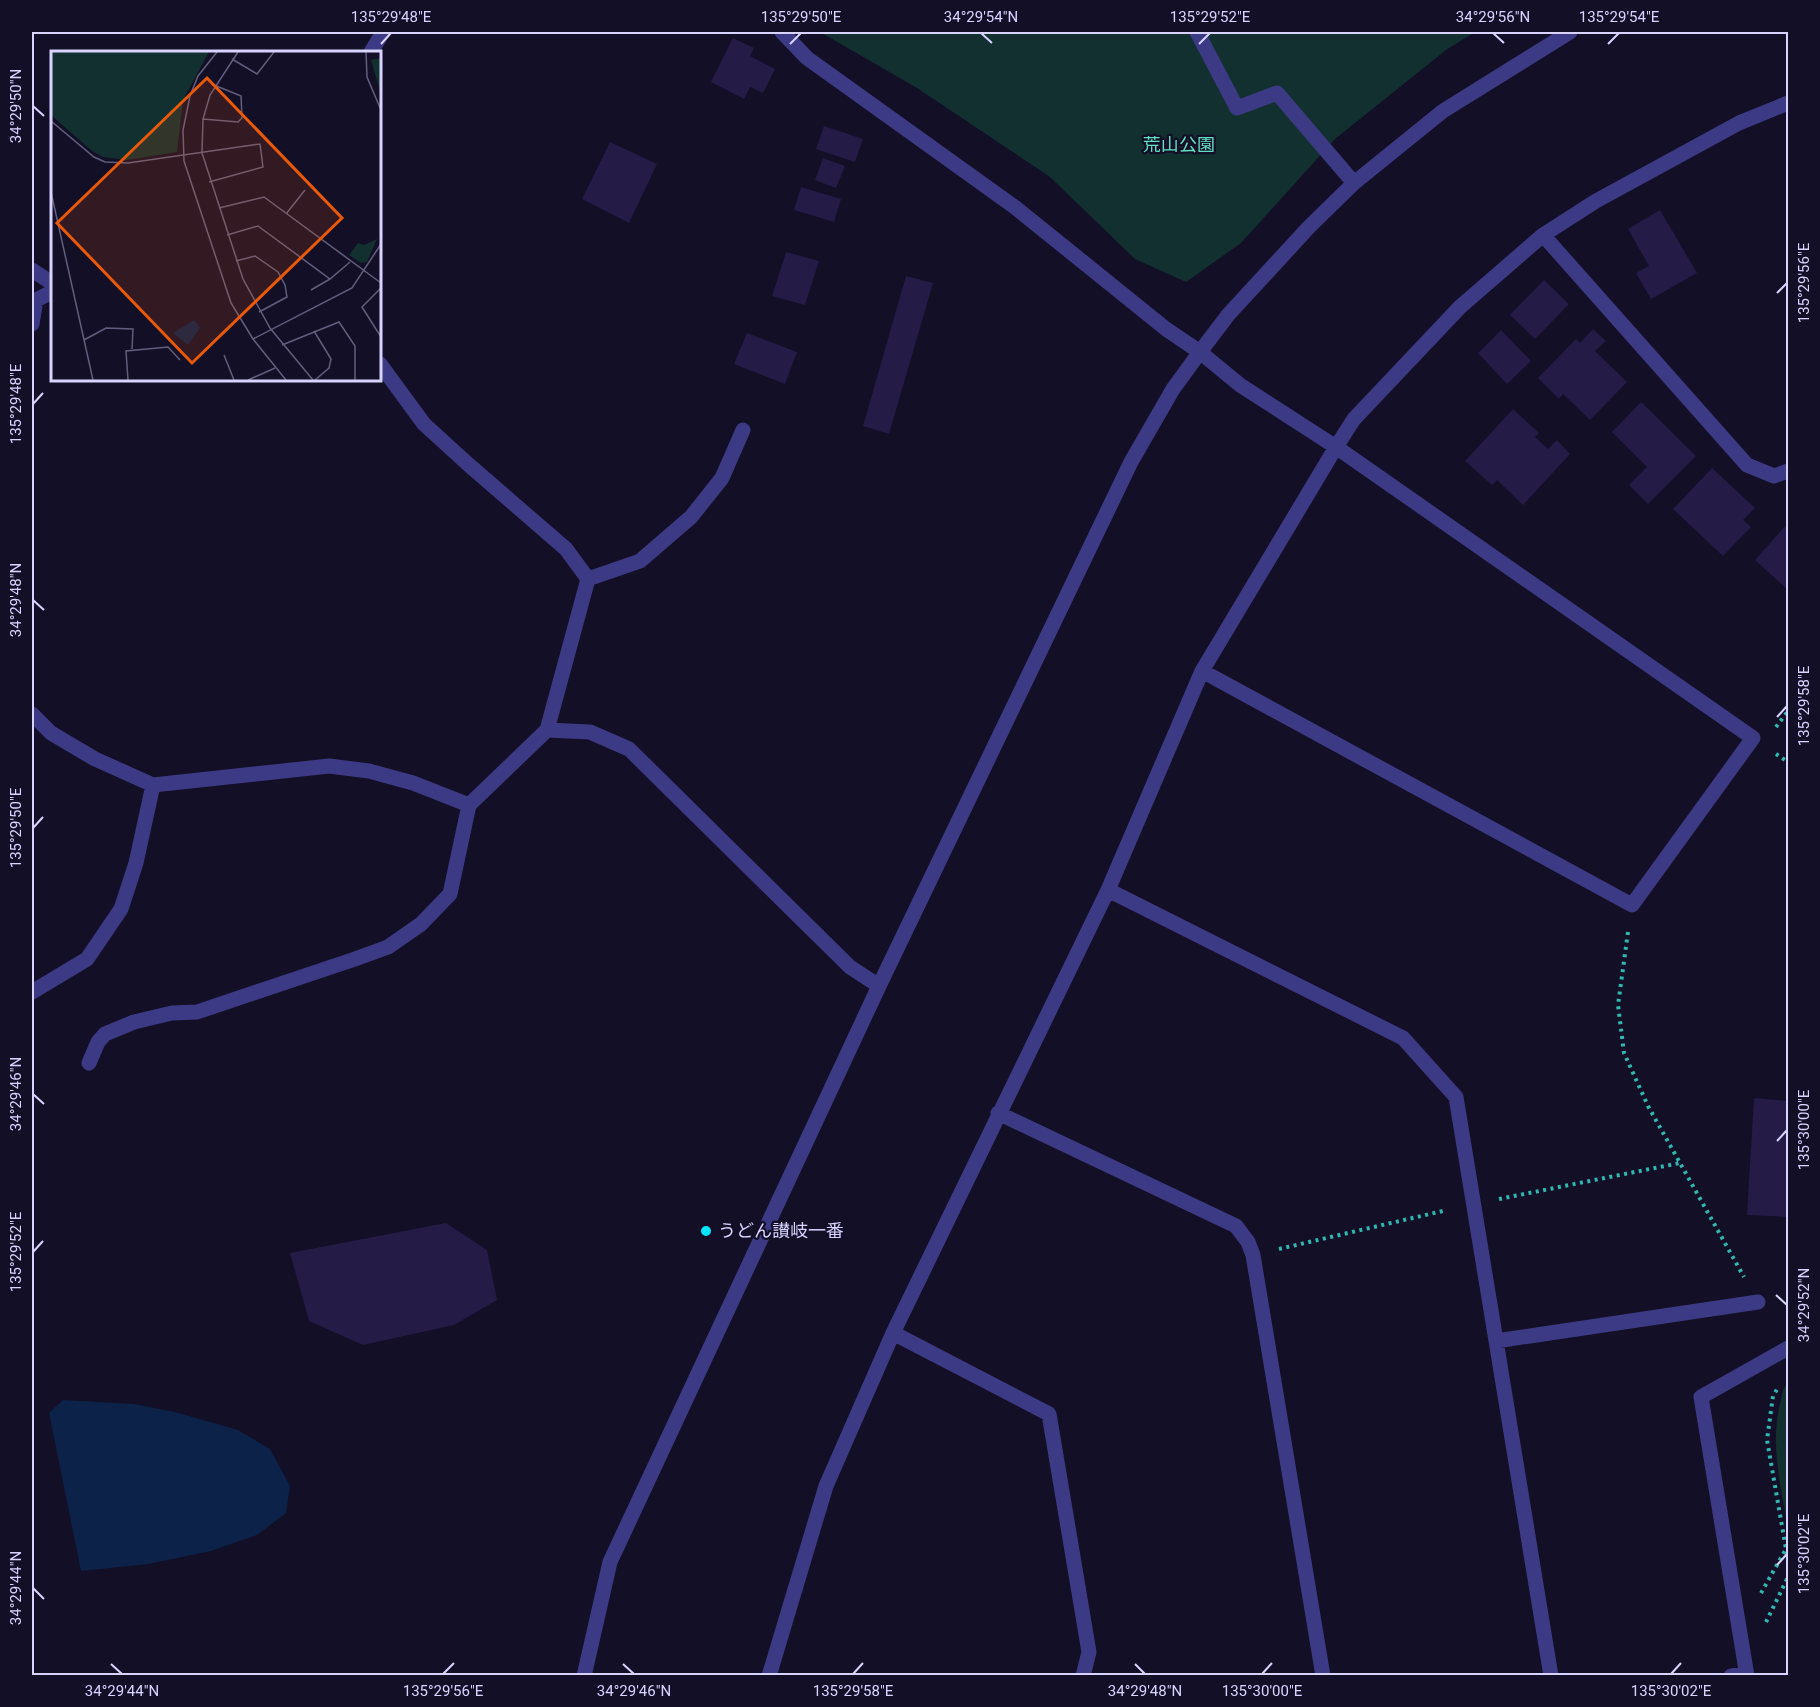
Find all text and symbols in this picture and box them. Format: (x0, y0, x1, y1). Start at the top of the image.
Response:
text: 135°29'48"E (351, 8, 432, 26)
text: 135°29'50"E (761, 8, 842, 26)
text: 34°29'54"N (944, 8, 1018, 26)
text: 135°29'52"E (1170, 8, 1251, 26)
text: 34°29'56"N (1456, 8, 1530, 26)
text: 135°29'54"E (1579, 8, 1660, 26)
inset map (51, 51, 381, 381)
text: 34°29'50"N (7, 69, 25, 143)
park label: 荒山公園 (1143, 134, 1215, 155)
text: 135°29'56"E (1795, 242, 1813, 323)
text: 135°29'48"E (7, 363, 25, 444)
text: 34°29'48"N (7, 563, 25, 637)
text: 135°29'58"E (1795, 665, 1813, 746)
text: 135°29'50"E (7, 787, 25, 868)
text: 34°29'46"N (7, 1057, 25, 1131)
text: 135°30'00"E (1795, 1089, 1813, 1170)
text: 135°29'52"E (7, 1211, 25, 1292)
place label: うどん讃岐一番 (718, 1220, 844, 1241)
marker: うどん讃岐一番 (699, 1224, 713, 1238)
text: 34°29'52"N (1795, 1268, 1813, 1342)
text: 135°30'02"E (1795, 1513, 1813, 1594)
text: 34°29'44"N (7, 1551, 25, 1625)
text: 34°29'44"N (85, 1682, 159, 1700)
text: 135°29'56"E (403, 1682, 484, 1700)
text: 34°29'46"N (597, 1682, 671, 1700)
text: 135°29'58"E (813, 1682, 894, 1700)
text: 34°29'48"N (1108, 1682, 1182, 1700)
text: 135°30'00"E (1222, 1682, 1303, 1700)
text: 135°30'02"E (1631, 1682, 1712, 1700)

